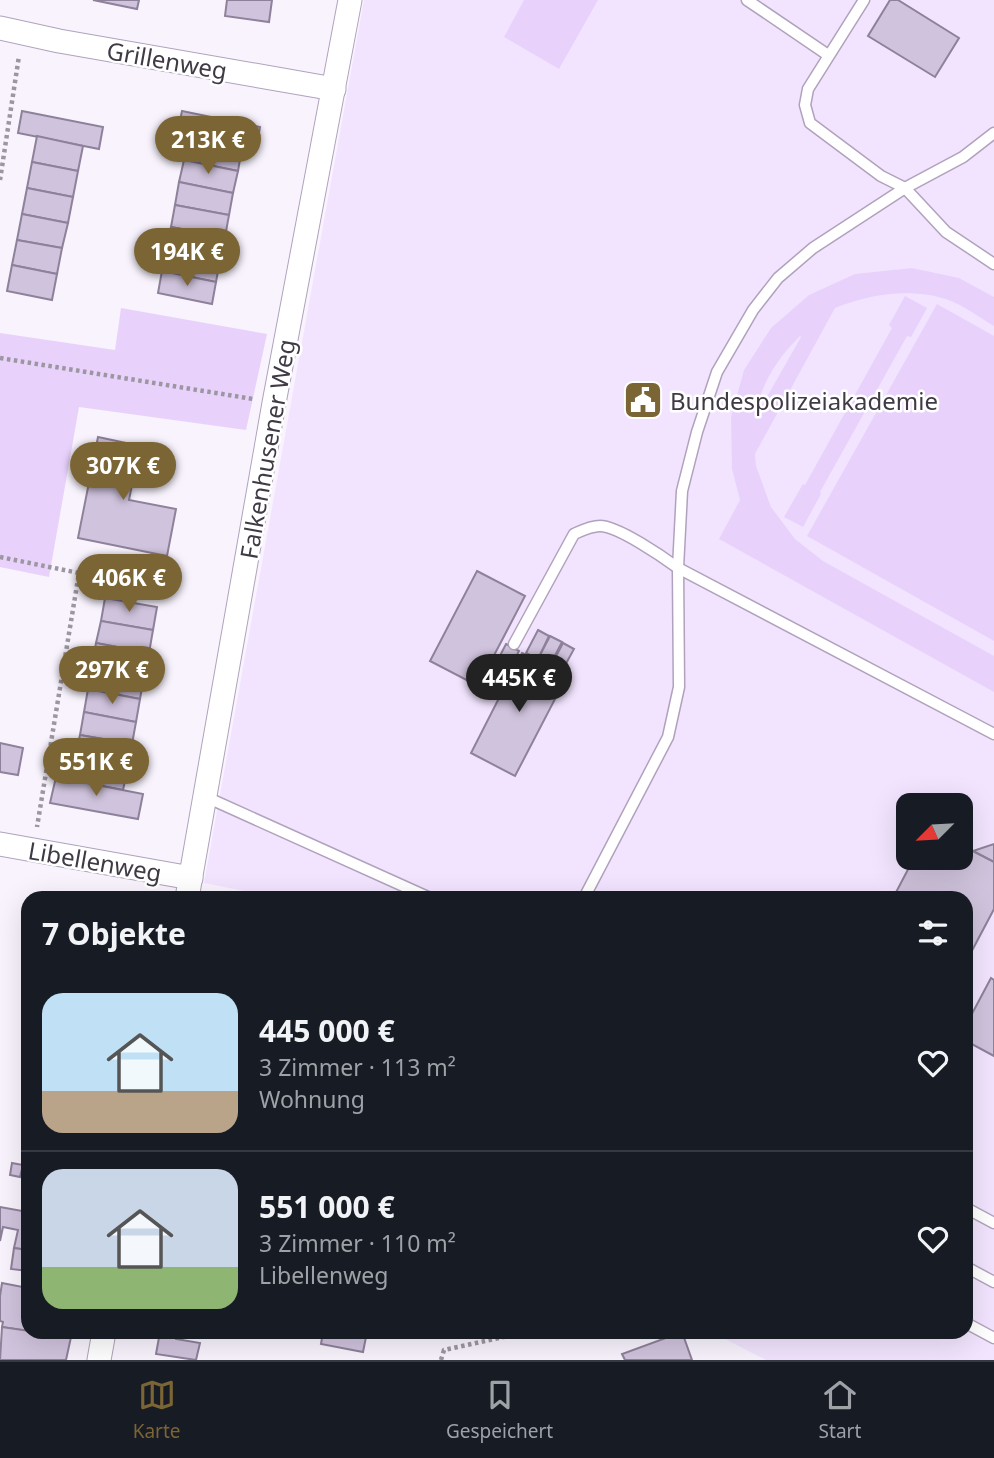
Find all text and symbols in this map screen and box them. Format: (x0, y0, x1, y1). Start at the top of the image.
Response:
street label: Grillenweg (104, 33, 230, 87)
pin: 213K € (151, 116, 265, 176)
text: 213K € (171, 123, 245, 155)
pin: 194K € (130, 229, 244, 288)
text: 194K € (150, 235, 224, 267)
street label: Falkenhusener Weg (231, 336, 303, 562)
public building icon: Bundespolizeiakademie (622, 379, 664, 421)
place label: Bundespolizeiakademie (670, 384, 938, 417)
pin: 307K € (66, 442, 180, 502)
text: 307K € (86, 449, 160, 481)
pin: 406K € (72, 554, 186, 614)
text: 406K € (92, 561, 166, 593)
pin: 297K € (55, 646, 169, 706)
text: 297K € (75, 653, 149, 685)
pin: 445K € (462, 654, 576, 714)
text: 445K € (482, 661, 556, 693)
pin: 551K € (39, 738, 153, 798)
text: 551K € (59, 745, 133, 777)
north arrow (896, 793, 973, 870)
map controls (896, 793, 973, 870)
street label: Libellenweg (26, 833, 164, 889)
text: 7 Objekte (42, 913, 186, 954)
icon: filters (914, 914, 952, 952)
text: 445 000 € (259, 1010, 395, 1051)
icon: home (98, 1021, 182, 1105)
icon: heart (914, 1044, 952, 1082)
text: 3 Zimmer · 113 m² (259, 1051, 456, 1083)
text: Wohnung (259, 1083, 365, 1115)
text: 551 000 € (259, 1186, 395, 1227)
icon: home (98, 1197, 182, 1281)
icon: heart (914, 1220, 952, 1258)
text: 3 Zimmer · 110 m² (259, 1227, 456, 1259)
text: Libellenweg (259, 1259, 388, 1291)
tab: Karte (133, 1376, 181, 1444)
tab: Gespeichert (446, 1376, 553, 1444)
tab: Start (819, 1376, 861, 1444)

